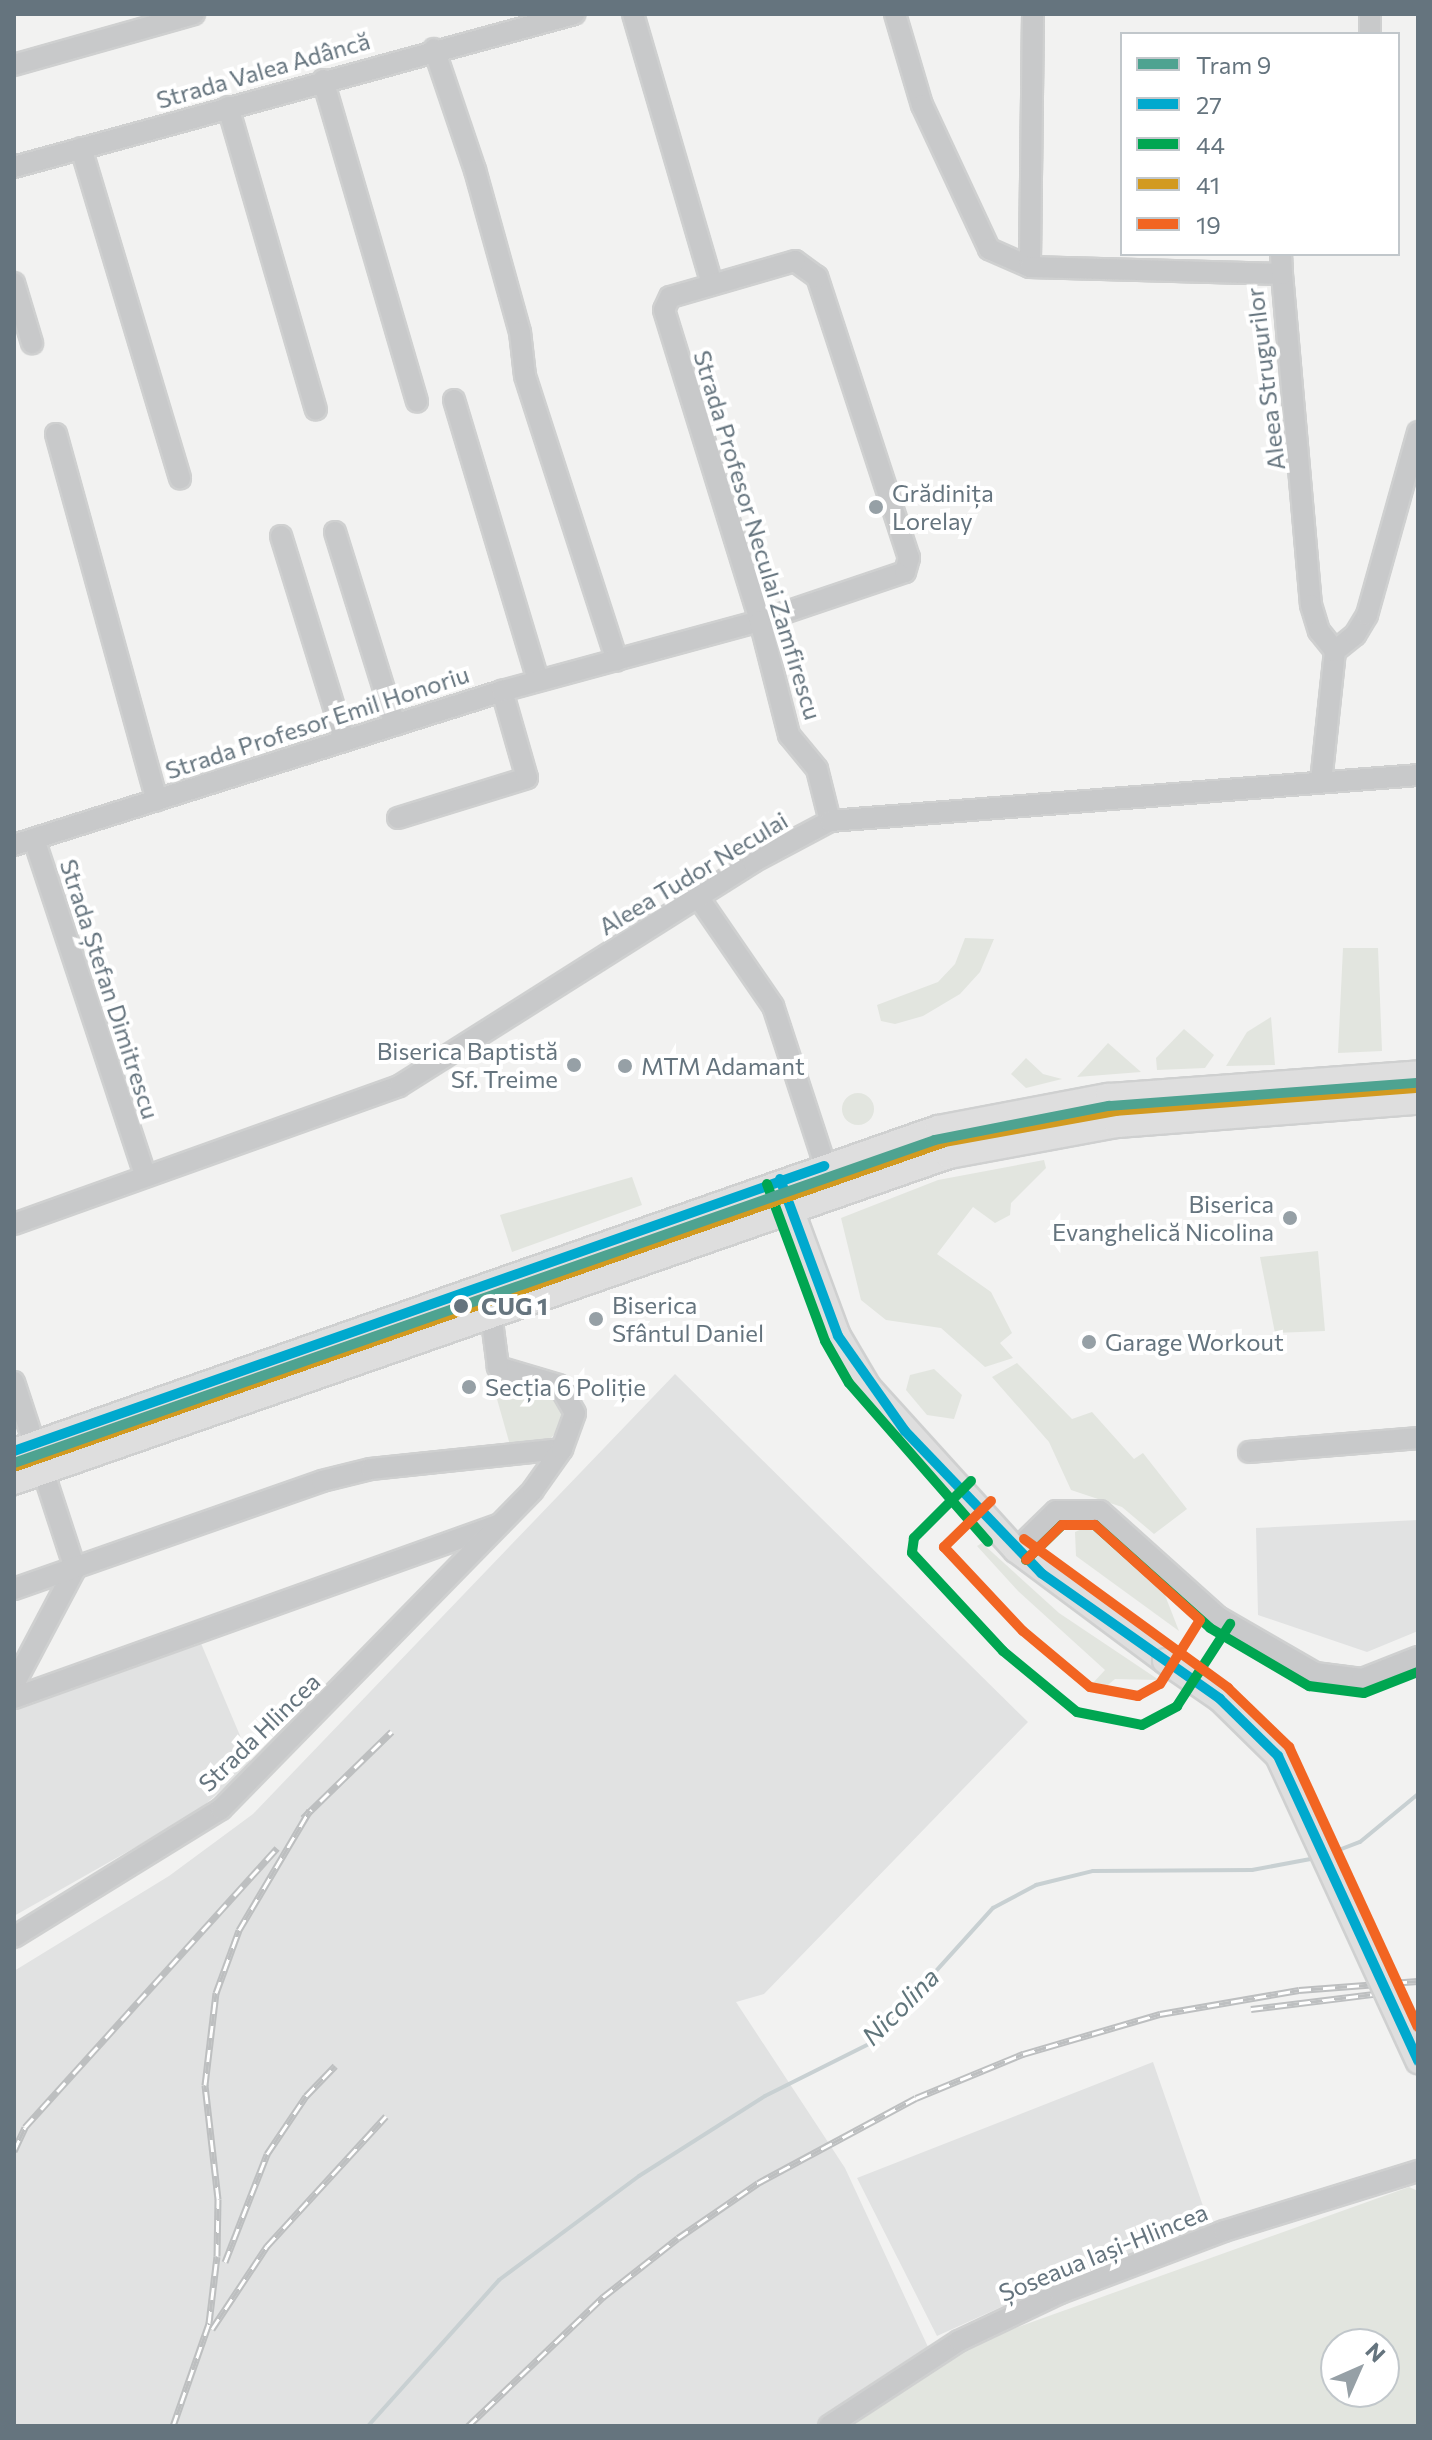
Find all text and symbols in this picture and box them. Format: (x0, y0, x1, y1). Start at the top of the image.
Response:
street label: Strada Valea Adâncă (153, 26, 373, 114)
legend (1120, 32, 1400, 256)
text: Tram 9 (1196, 50, 1271, 79)
text: 27 (1196, 90, 1222, 119)
text: 44 (1196, 130, 1225, 159)
text: 41 (1196, 170, 1220, 199)
text: 19 (1196, 210, 1221, 239)
street label: Aleea Strugurilor (1239, 286, 1291, 472)
street label: Strada Profesor Neculai Zamfirescu (688, 347, 828, 723)
place label: Grădinița Lorelay (892, 479, 994, 535)
marker: Grădinița Lorelay (867, 498, 885, 516)
street label: Strada Profesor Emil Honoriu (162, 659, 472, 785)
street label: Aleea Tudor Neculai (593, 805, 793, 941)
street label: Strada Ștefan Dimitrescu (54, 855, 166, 1123)
place label: Biserica Baptistă Sf. Treime (377, 1037, 558, 1093)
place label: MTM Adamant (641, 1052, 805, 1080)
marker: Biserica Baptistă Sf. Treime (565, 1056, 583, 1074)
marker: MTM Adamant (616, 1057, 634, 1075)
place label: Biserica Evanghelică Nicolina (1052, 1190, 1274, 1246)
marker: Biserica Evanghelică Nicolina (1281, 1209, 1299, 1227)
place label: Biserica Sfântul Daniel (612, 1291, 764, 1347)
place label: CUG 1 (481, 1292, 548, 1320)
marker: CUG 1 (448, 1293, 474, 1319)
marker: Biserica Sfântul Daniel (587, 1310, 605, 1328)
place label: Garage Workout (1105, 1328, 1284, 1356)
marker: Garage Workout (1080, 1333, 1098, 1351)
place label: Secția 6 Poliție (485, 1373, 646, 1401)
marker: Secția 6 Poliție (460, 1378, 478, 1396)
street label: Strada Hlincea (192, 1667, 326, 1797)
water label: Nicolina (855, 1961, 945, 2051)
street label: Șoseaua Iași-Hlincea (994, 2197, 1212, 2307)
north arrow (1320, 2328, 1400, 2408)
text: N (1361, 2337, 1391, 2367)

